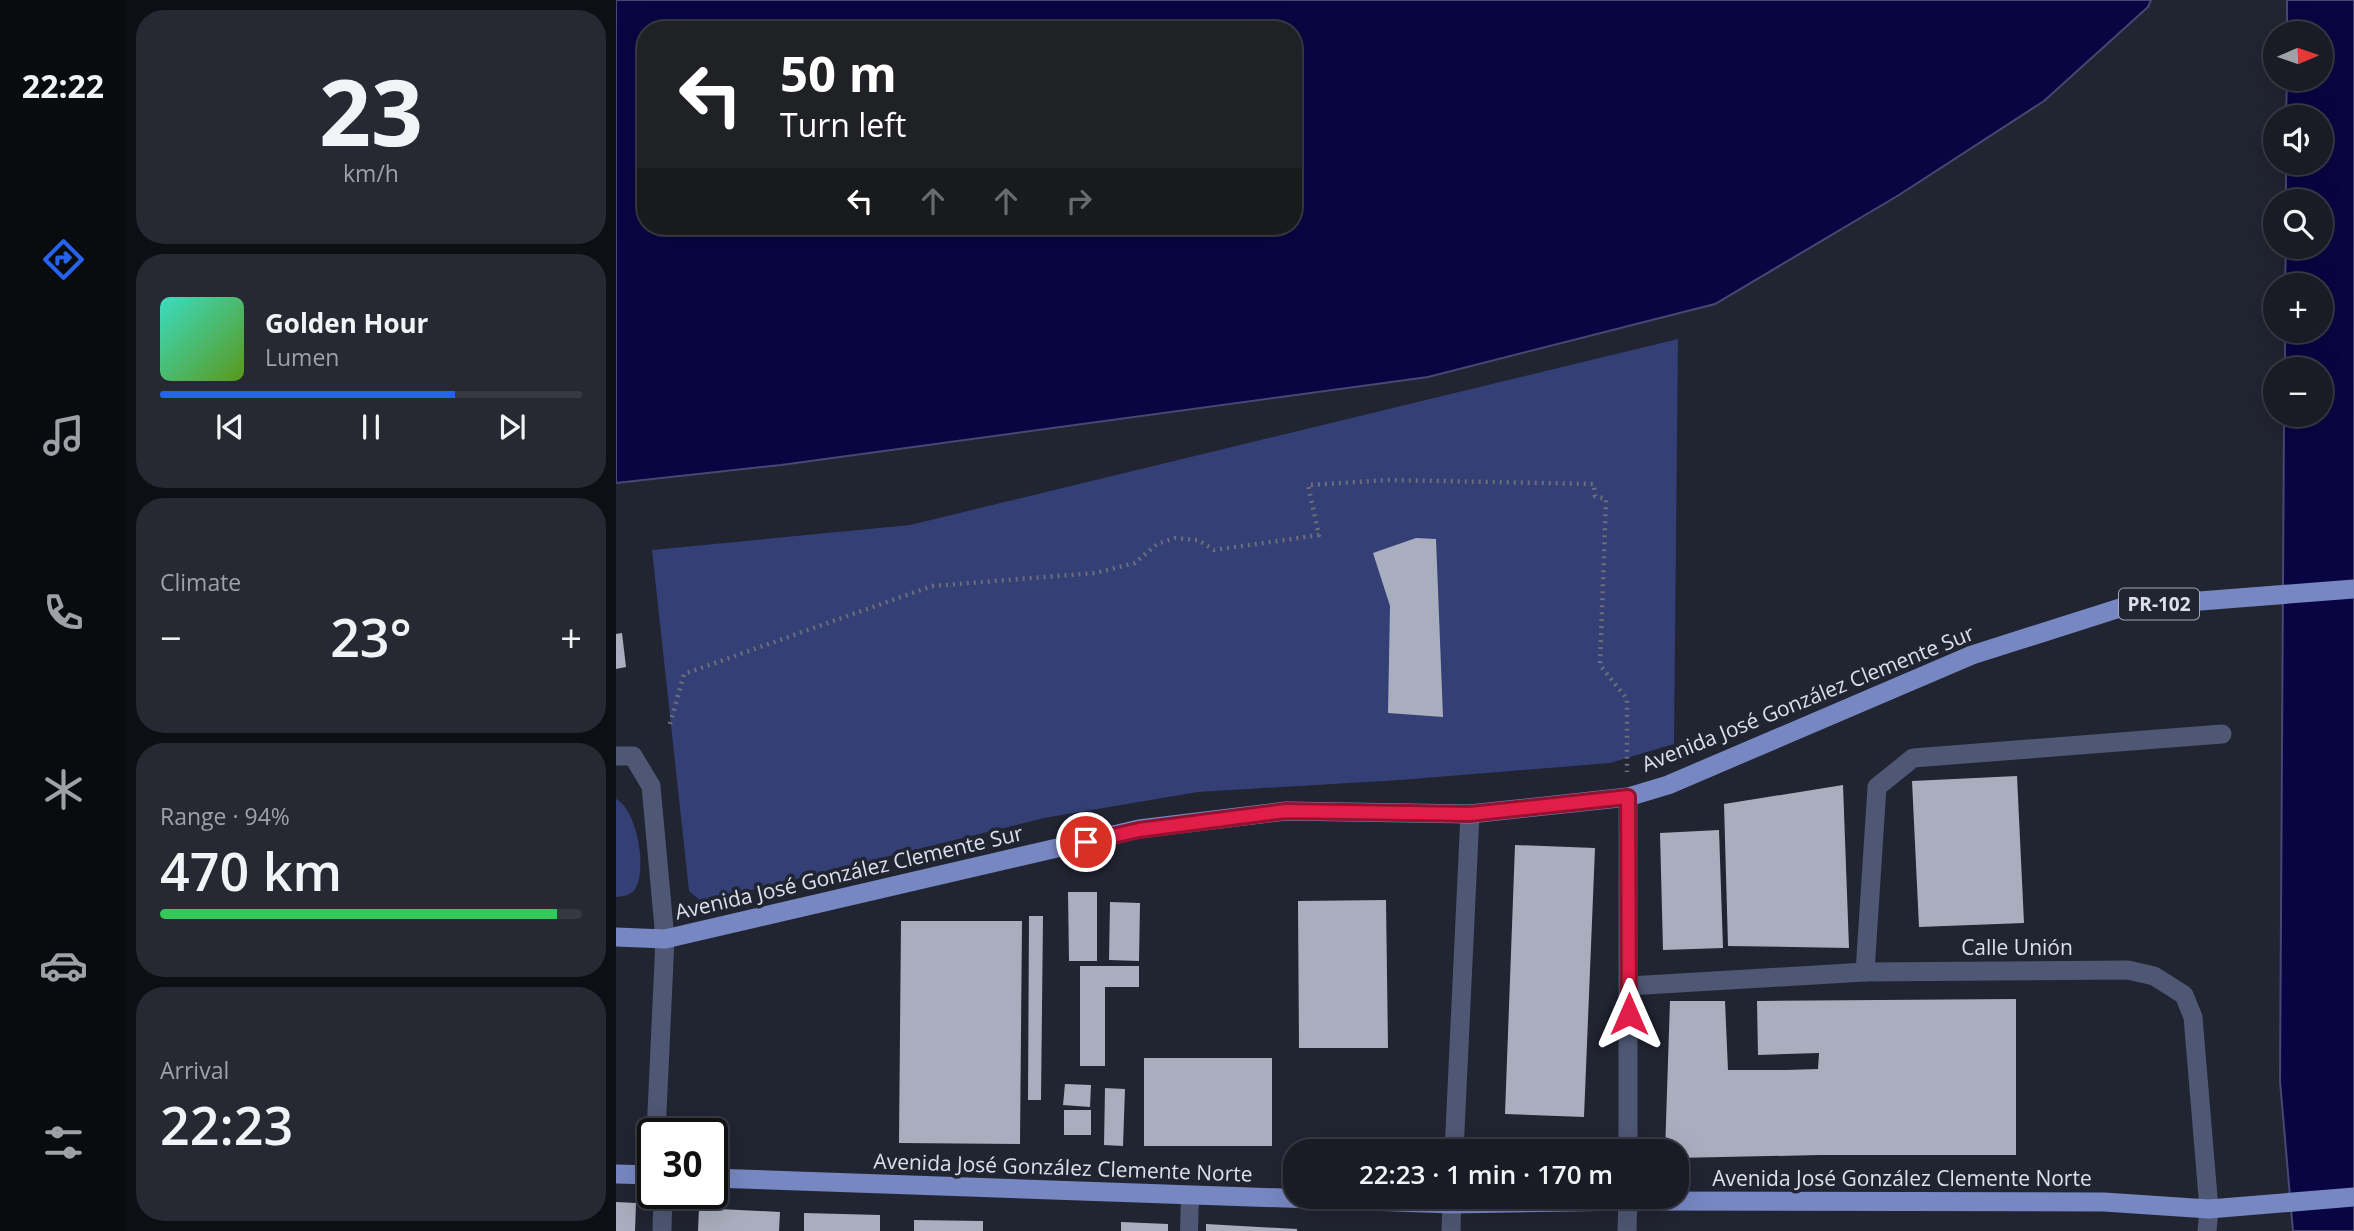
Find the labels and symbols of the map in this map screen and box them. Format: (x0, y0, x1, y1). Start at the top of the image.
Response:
north arrow (2263, 21, 2333, 91)
road number: PR-102 (2119, 589, 2199, 620)
street label: Avenida José González Clemente Sur (1637, 618, 1978, 778)
pin (1056, 812, 1116, 872)
street label: Avenida José González Clemente Sur (672, 818, 1026, 926)
street label: Calle Unión (1961, 933, 2073, 961)
position arrow (1592, 977, 1666, 1051)
speed limit sign: 30 (637, 1118, 728, 1209)
street label: Avenida José González Clemente Norte (873, 1146, 1253, 1188)
street label: Avenida José González Clemente Norte (1712, 1164, 2092, 1192)

